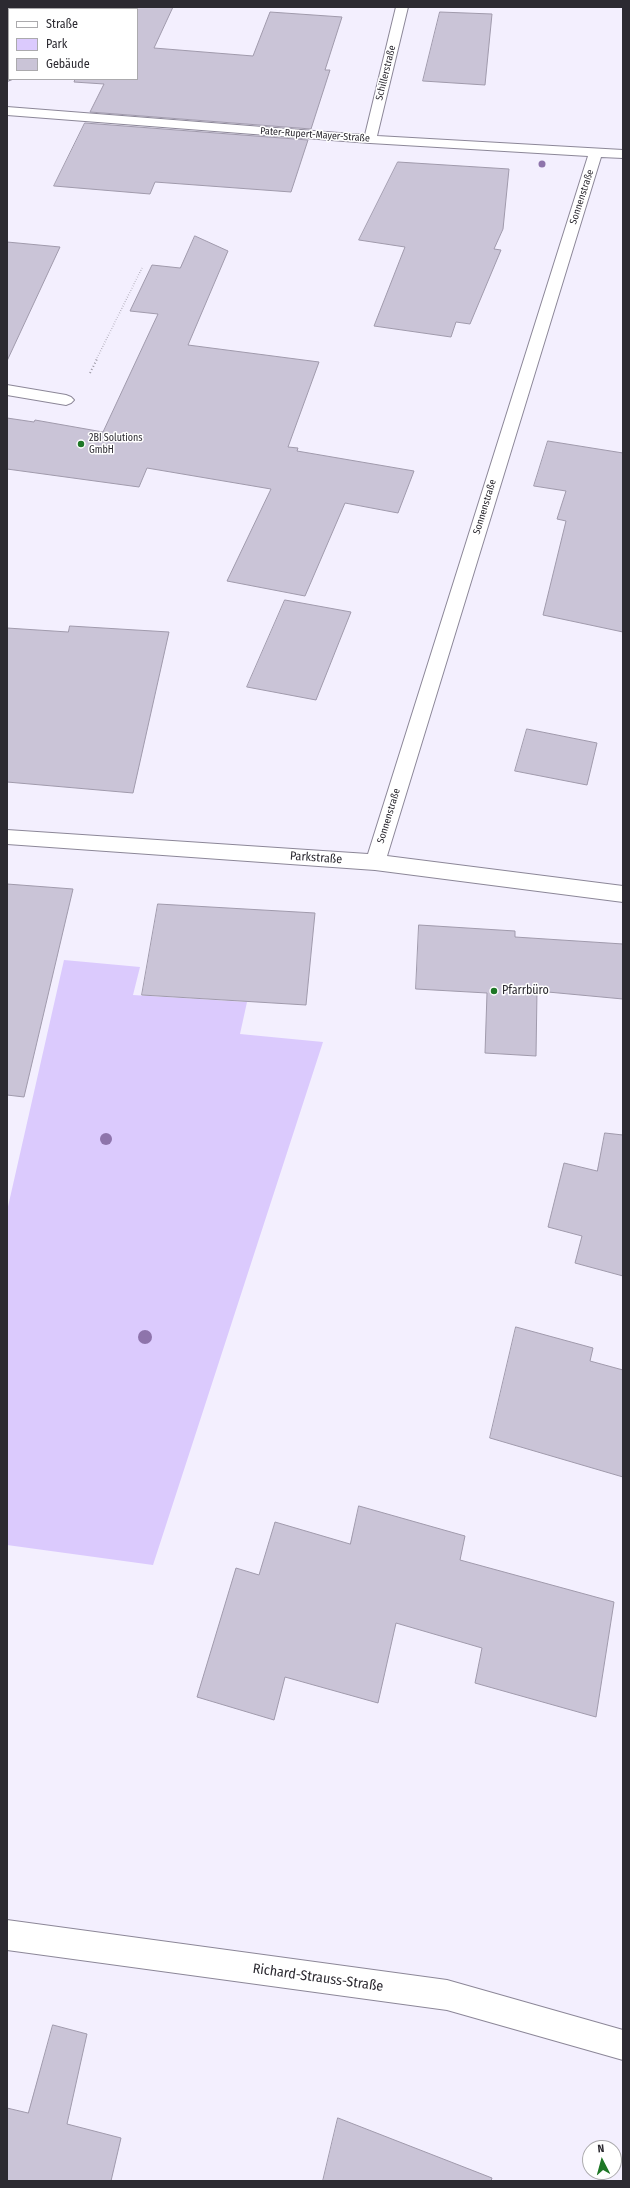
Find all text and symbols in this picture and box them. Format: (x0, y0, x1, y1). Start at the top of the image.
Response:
legend (8, 8, 138, 80)
text: Straße (46, 17, 78, 31)
text: Park (46, 37, 67, 51)
street label: Schillerstraße (373, 44, 399, 102)
text: Gebäude (46, 57, 90, 71)
street label: Pater-Rupert-Mayer-Straße (260, 125, 370, 145)
street label: Sonnenstraße (568, 168, 596, 226)
place label: 2BI Solutions GmbH (89, 432, 143, 456)
marker: 2BI Solutions GmbH (76, 439, 86, 449)
street label: Sonnenstraße (471, 478, 499, 536)
street label: Sonnenstraße (375, 787, 403, 845)
street label: Parkstraße (289, 849, 343, 867)
place label: Pfarrbüro (502, 984, 549, 998)
marker: Pfarrbüro (489, 986, 499, 996)
street label: Richard-Strauss-Straße (252, 1961, 384, 1995)
north arrow (582, 2140, 622, 2180)
text: N (597, 2142, 605, 2155)

